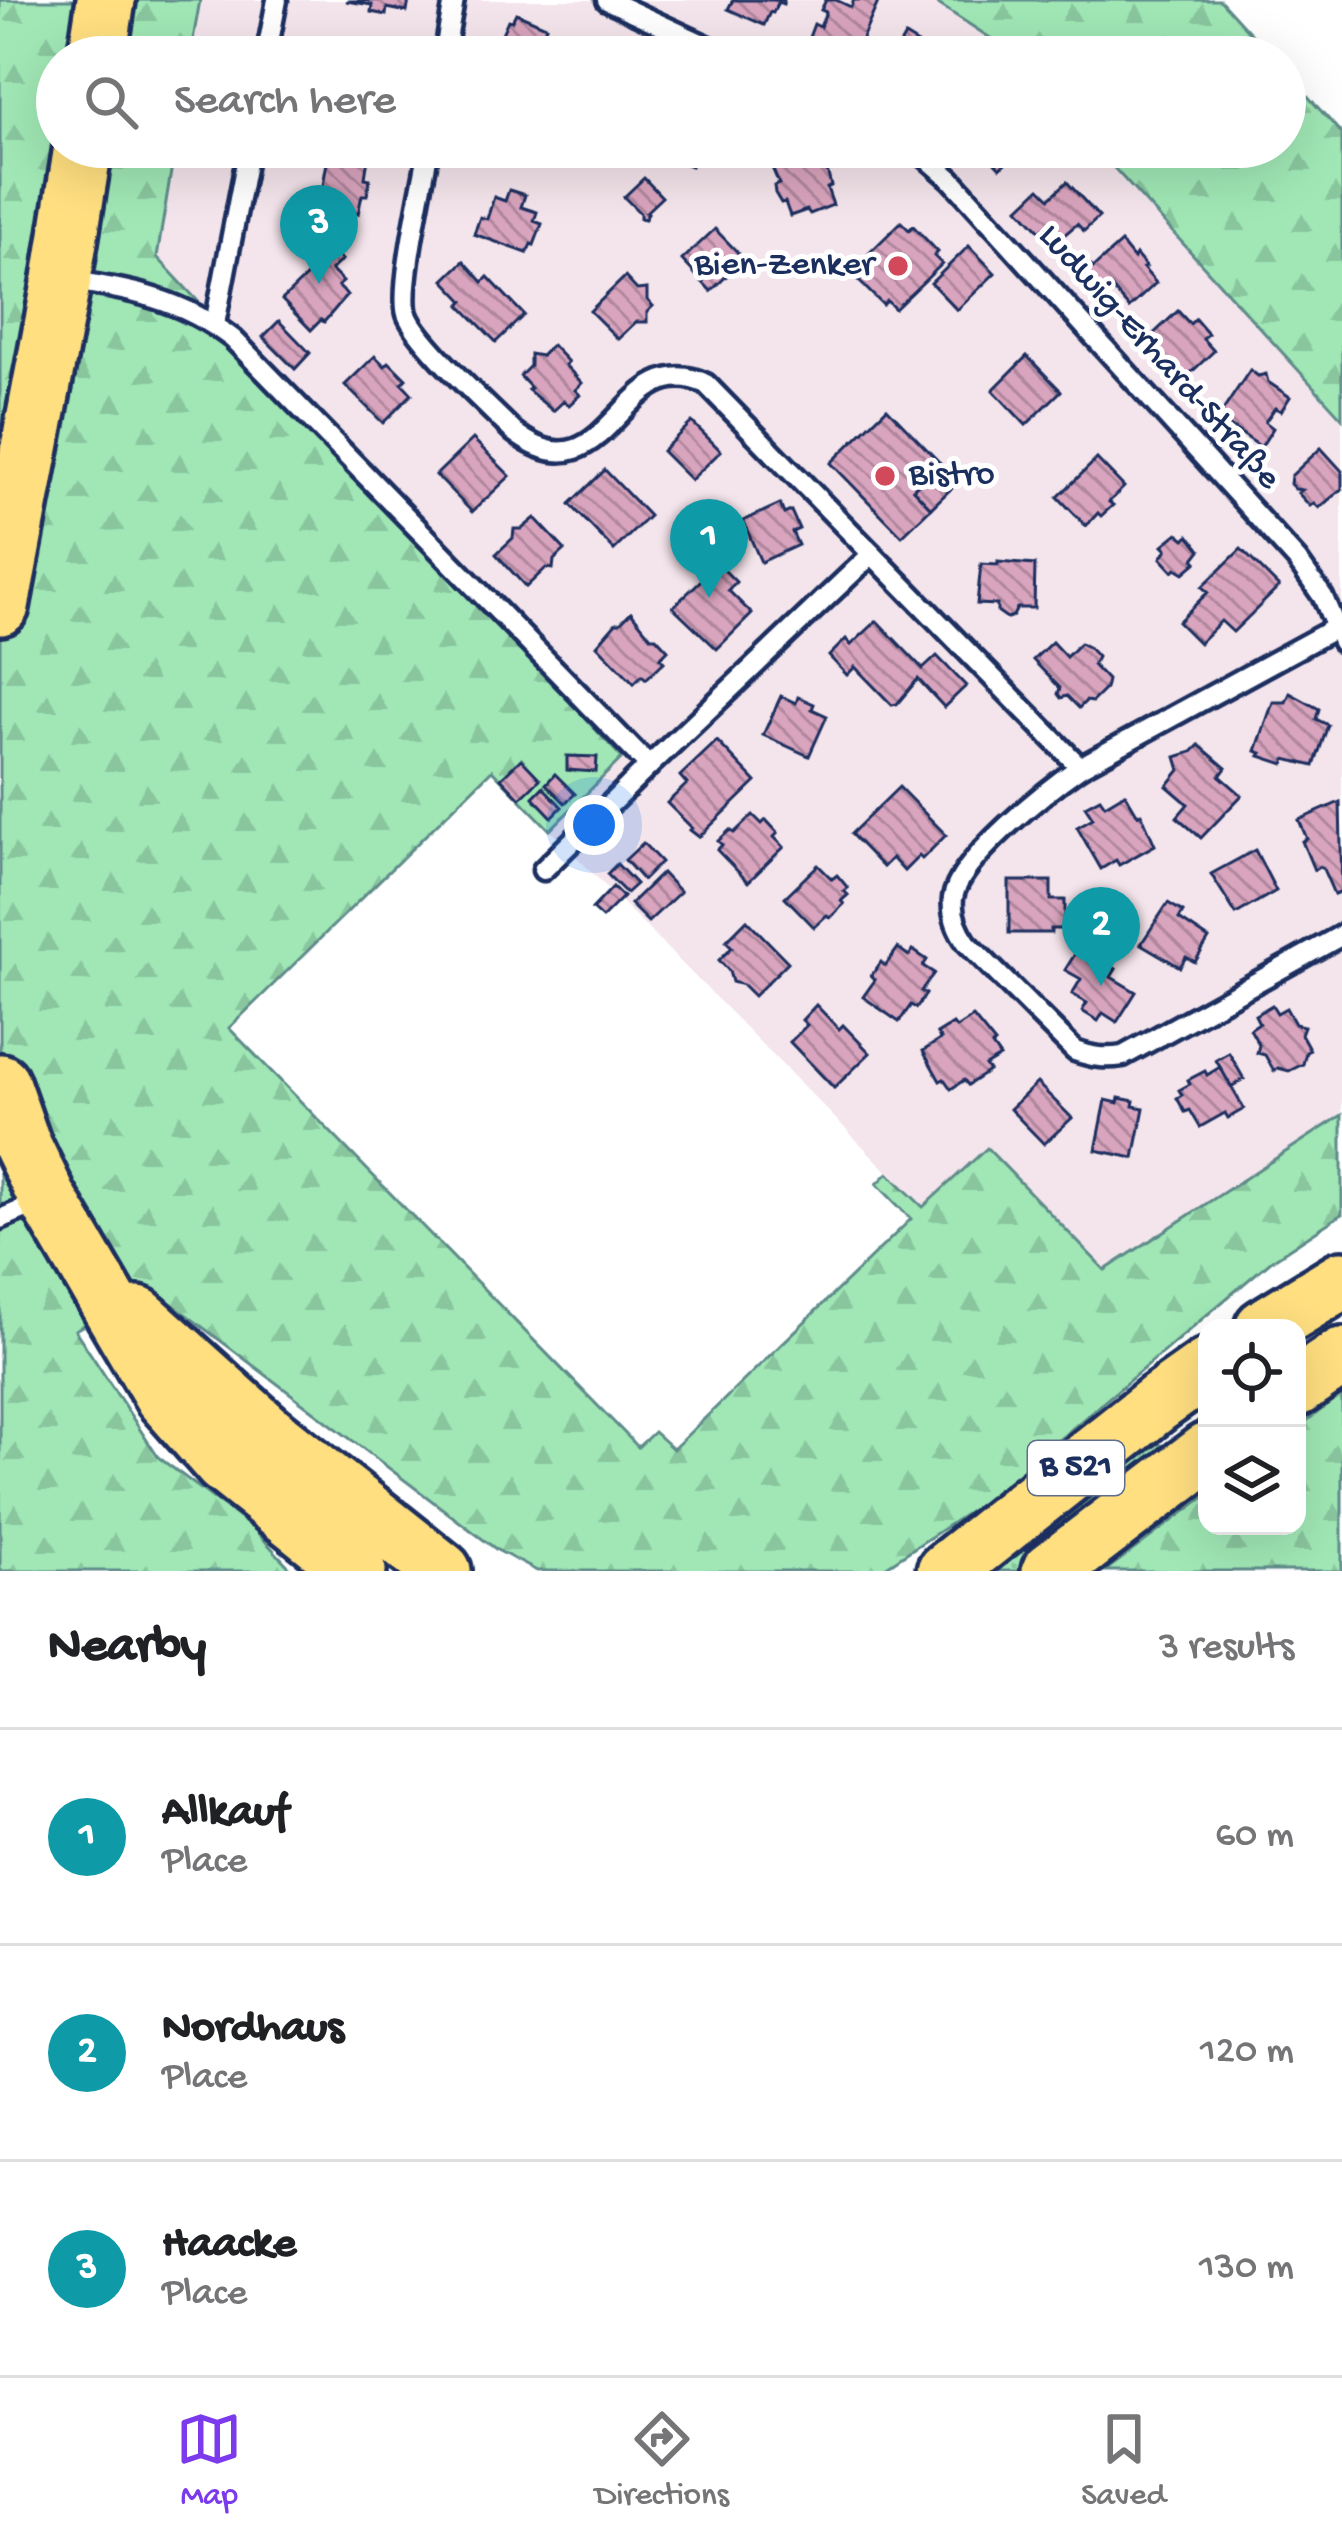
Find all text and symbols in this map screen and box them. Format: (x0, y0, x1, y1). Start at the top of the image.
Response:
search box (36, 36, 1306, 168)
icon: search (78, 69, 144, 135)
text: Search here (174, 76, 396, 129)
pin: 3 (280, 185, 358, 284)
street label: Ludwig-Erhard-Straße (1027, 216, 1289, 500)
place label: Bien-Zenker (693, 245, 877, 288)
marker: Bien-Zenker (885, 253, 911, 279)
place label: Bistro (908, 455, 995, 498)
marker: Bistro (872, 463, 898, 489)
pin: 1 (670, 499, 748, 598)
your location (564, 795, 624, 855)
pin: 2 (1062, 887, 1140, 986)
map controls (1198, 1319, 1306, 1535)
button: locate (1198, 1319, 1306, 1427)
button: layers (1198, 1427, 1306, 1535)
road number: B 521 (1028, 1441, 1124, 1495)
text: Nearby (48, 1619, 206, 1679)
text: 3 results (1159, 1626, 1294, 1672)
text: Allkauf (162, 1787, 288, 1840)
text: 1 (79, 1814, 95, 1860)
text: 60 m (1215, 1814, 1294, 1860)
text: Place (162, 1840, 247, 1886)
text: Nordhaus (162, 2003, 344, 2056)
text: 2 (77, 2030, 97, 2076)
text: 120 m (1200, 2030, 1294, 2076)
text: Place (162, 2056, 247, 2102)
text: Haacke (162, 2219, 296, 2272)
text: 3 (77, 2246, 97, 2292)
text: 130 m (1199, 2246, 1294, 2292)
text: Place (162, 2272, 247, 2318)
tab: Map (176, 2406, 242, 2516)
tab: Directions (595, 2406, 729, 2516)
tab: Saved (1081, 2406, 1166, 2516)

